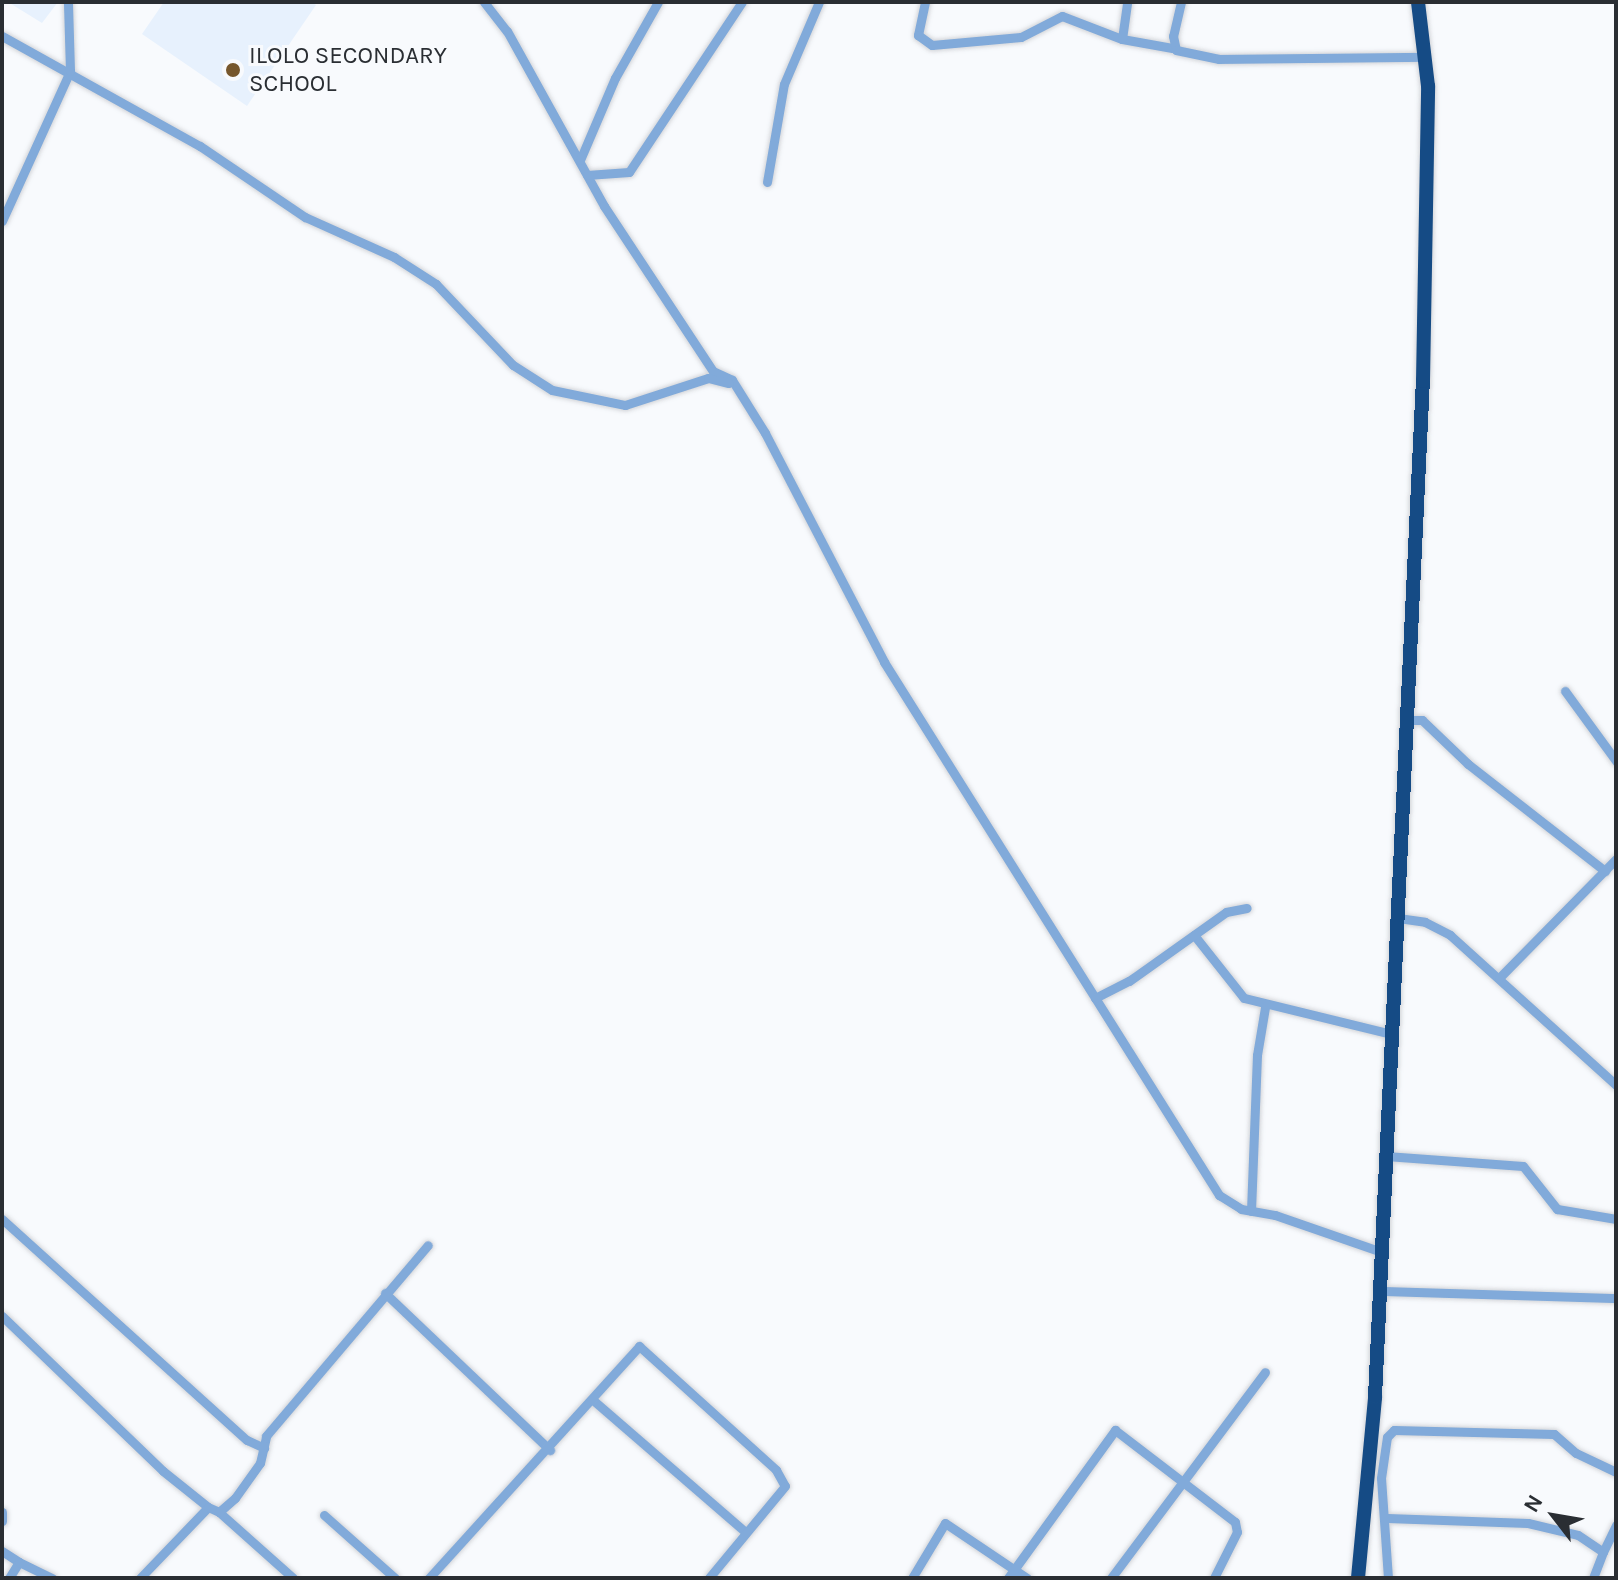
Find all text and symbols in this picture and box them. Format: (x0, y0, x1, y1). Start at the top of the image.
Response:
place label: ILOLO SECONDARY SCHOOL (249, 42, 447, 98)
marker: ILOLO SECONDARY SCHOOL (224, 61, 242, 79)
north arrow (1514, 1476, 1594, 1556)
text: N (1518, 1490, 1549, 1517)

